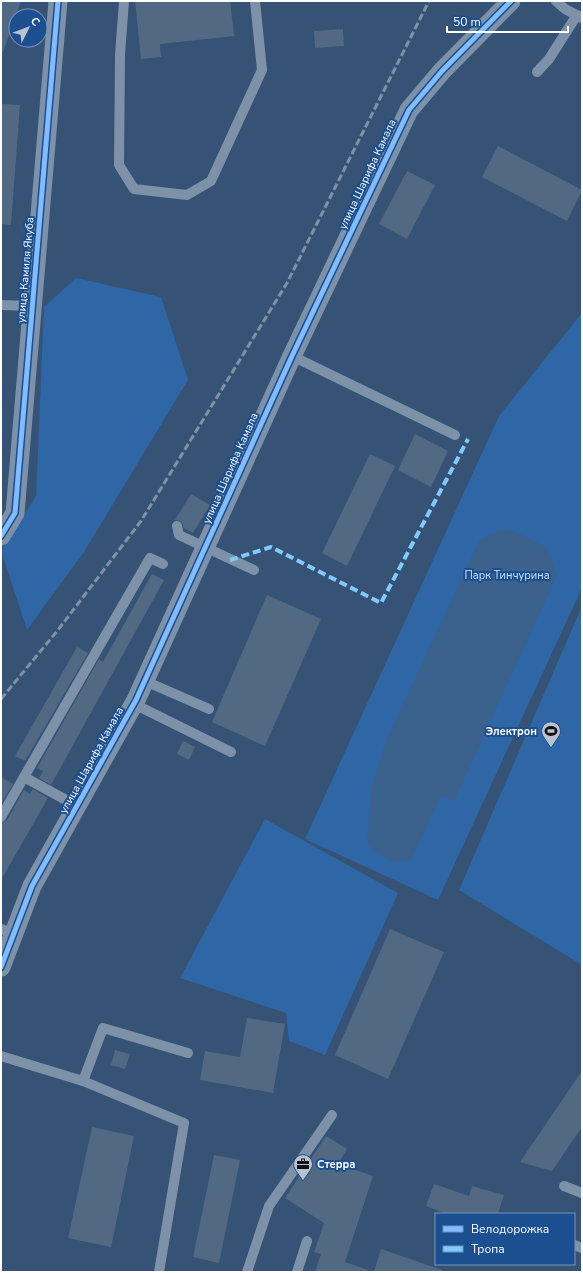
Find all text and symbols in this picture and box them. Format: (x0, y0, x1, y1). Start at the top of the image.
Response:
north arrow (8, 8, 48, 48)
scale bar (447, 8, 568, 34)
text: С (27, 14, 43, 30)
text: 50 m (453, 14, 481, 30)
street label: улица Шарифа Камала (335, 117, 400, 232)
street label: улица Камиля Якуба (13, 216, 38, 324)
street label: улица Шарифа Камала (199, 410, 262, 526)
park label: Парк Тинчурина (464, 568, 550, 583)
street label: улица Шарифа Камала (56, 704, 127, 816)
sports icon: Электрон (540, 720, 562, 748)
place label: Электрон (486, 724, 537, 739)
office icon: Стерра (292, 1153, 314, 1181)
place label: Стерра (317, 1157, 355, 1172)
legend (435, 1213, 575, 1265)
text: Велодорожка (471, 1221, 549, 1237)
text: Тропа (471, 1241, 505, 1257)

